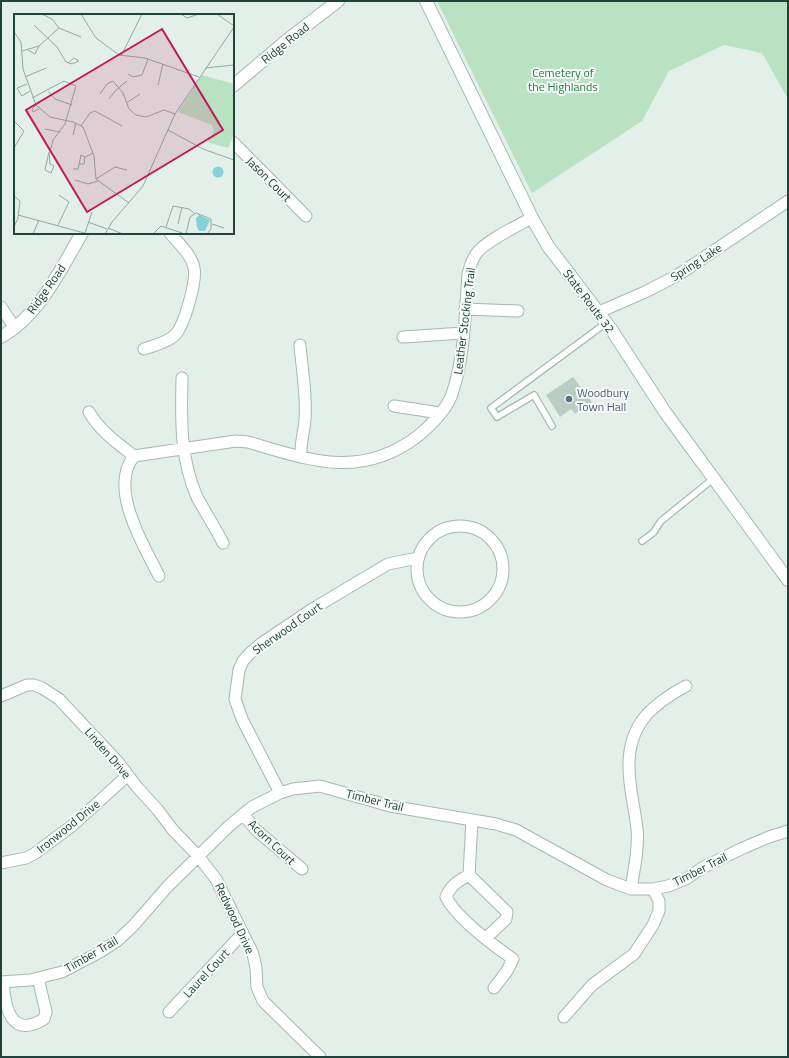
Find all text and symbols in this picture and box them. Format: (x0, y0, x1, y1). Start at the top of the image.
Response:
inset map (14, 14, 234, 234)
street label: Ridge Road (257, 18, 313, 68)
park label: Cemetery of the Highlands (528, 63, 598, 96)
street label: Jason Court (242, 152, 297, 207)
street label: Spring Lake (666, 238, 726, 286)
street label: Ridge Road (22, 260, 70, 318)
street label: State Route 32 (559, 265, 619, 337)
street label: Leather Stocking Trail (448, 266, 480, 376)
place label: Woodbury Town Hall (577, 383, 629, 416)
marker: Woodbury Town Hall (564, 394, 574, 404)
street label: Sherwood Court (248, 596, 326, 659)
street label: Linden Drive (80, 723, 136, 783)
street label: Timber Trail (344, 784, 406, 816)
street label: Ironwood Drive (32, 794, 104, 858)
street label: Acorn Court (244, 815, 301, 870)
street label: Timber Trail (669, 847, 731, 891)
street label: Redwood Drive (210, 879, 260, 957)
street label: Timber Trail (61, 931, 121, 977)
street label: Laurel Court (178, 944, 234, 1002)

